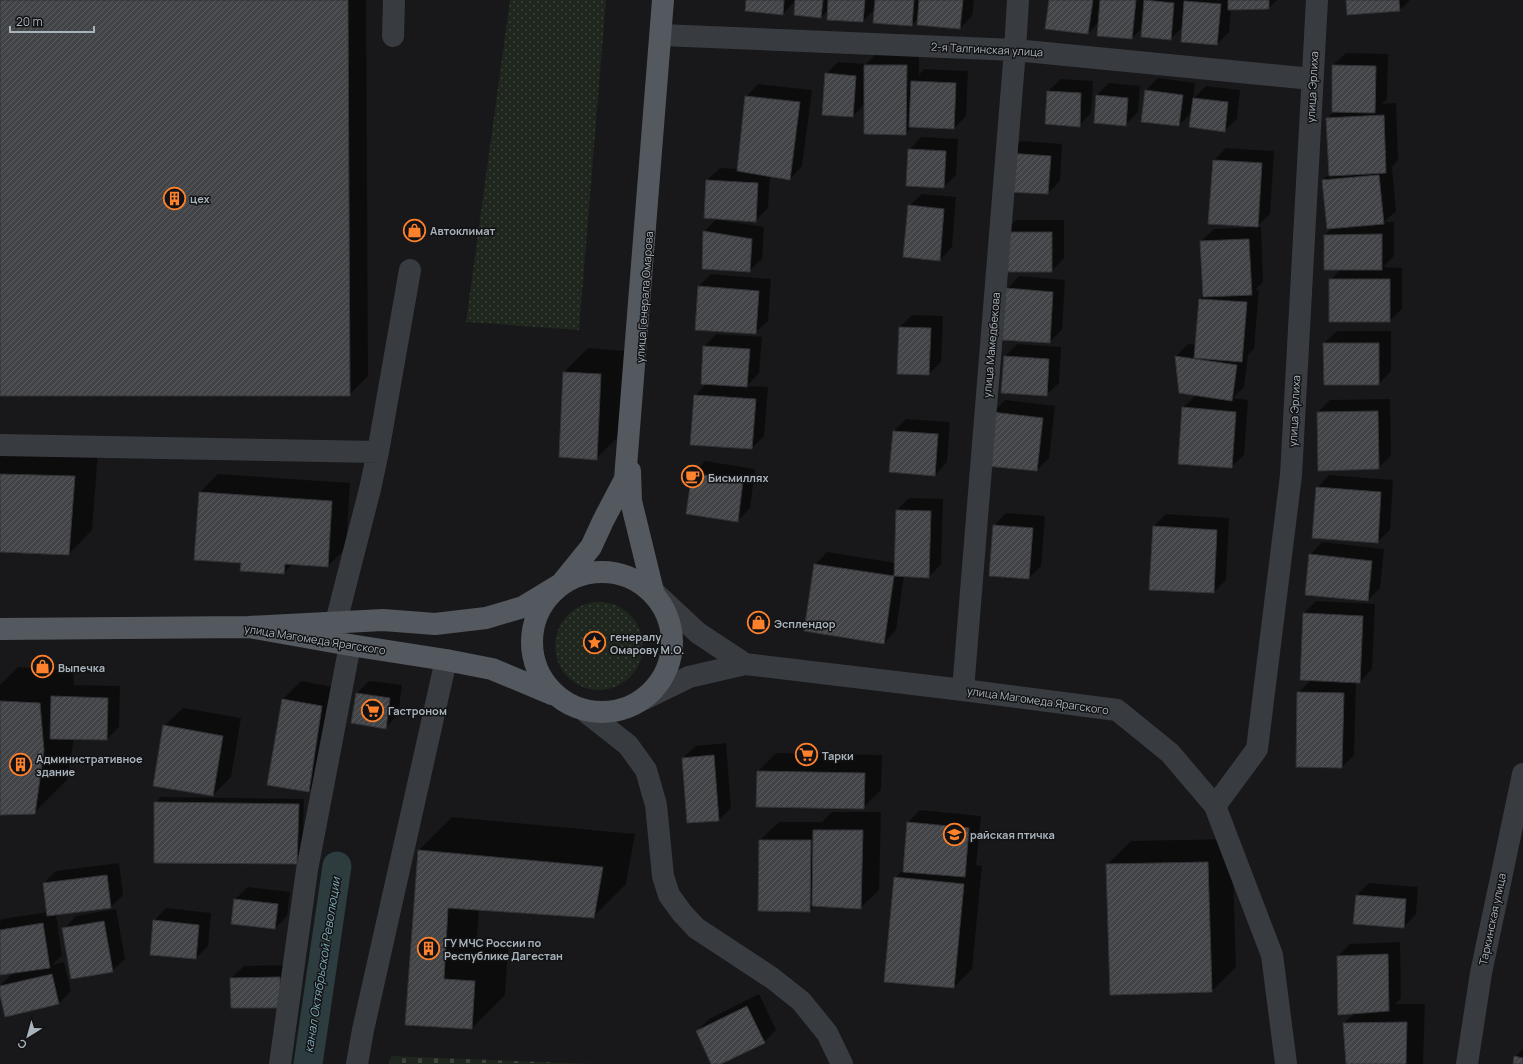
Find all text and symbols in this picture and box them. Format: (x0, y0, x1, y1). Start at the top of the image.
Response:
scale bar (10, 8, 94, 34)
text: 20 m (16, 13, 43, 30)
street label: 2-я Талгинская улица (931, 39, 1043, 59)
street label: улица Эрлиха (1303, 51, 1321, 123)
building icon: цех (161, 185, 187, 211)
place label: цех (190, 191, 210, 206)
shop icon: Автоклимат (401, 217, 427, 243)
place label: Автоклимат (430, 223, 496, 238)
street label: улица Генерала Омарова (632, 231, 656, 363)
street label: улица Мамедбекова (979, 292, 1003, 398)
street label: улица Эрлиха (1285, 375, 1303, 447)
cafe icon: Бисмиллях (680, 464, 706, 490)
place label: Бисмиллях (708, 470, 769, 485)
shop icon: Эсплендор (745, 610, 771, 636)
place label: Эсплендор (774, 616, 836, 631)
street label: улица Магомеда Ярагского (243, 620, 387, 658)
place icon: генералу Омарову М.О. (581, 629, 607, 655)
place label: генералу Омарову М.О. (610, 629, 684, 657)
shop icon: Выпечка (29, 654, 55, 680)
place label: Выпечка (58, 660, 105, 675)
street label: улица Магомеда Ярагского (966, 683, 1110, 717)
supermarket icon: Гастроном (360, 697, 386, 723)
place label: Гастроном (388, 703, 447, 718)
supermarket icon: Тарки (793, 742, 819, 768)
place label: Тарки (822, 748, 854, 763)
building icon: Административное здание (8, 751, 34, 777)
place label: Административное здание (36, 751, 143, 779)
school or university icon: райская птичка (942, 821, 968, 847)
place label: райская птичка (970, 827, 1055, 842)
street label: Таркинская улица (1475, 872, 1509, 966)
water label: канал Октябрьской Революции (300, 875, 344, 1054)
building icon: ГУ МЧС России по Республике Дагестан (415, 935, 441, 961)
place label: ГУ МЧС России по Республике Дагестан (444, 935, 563, 963)
north arrow (8, 1016, 48, 1056)
text: С (14, 1036, 29, 1053)

